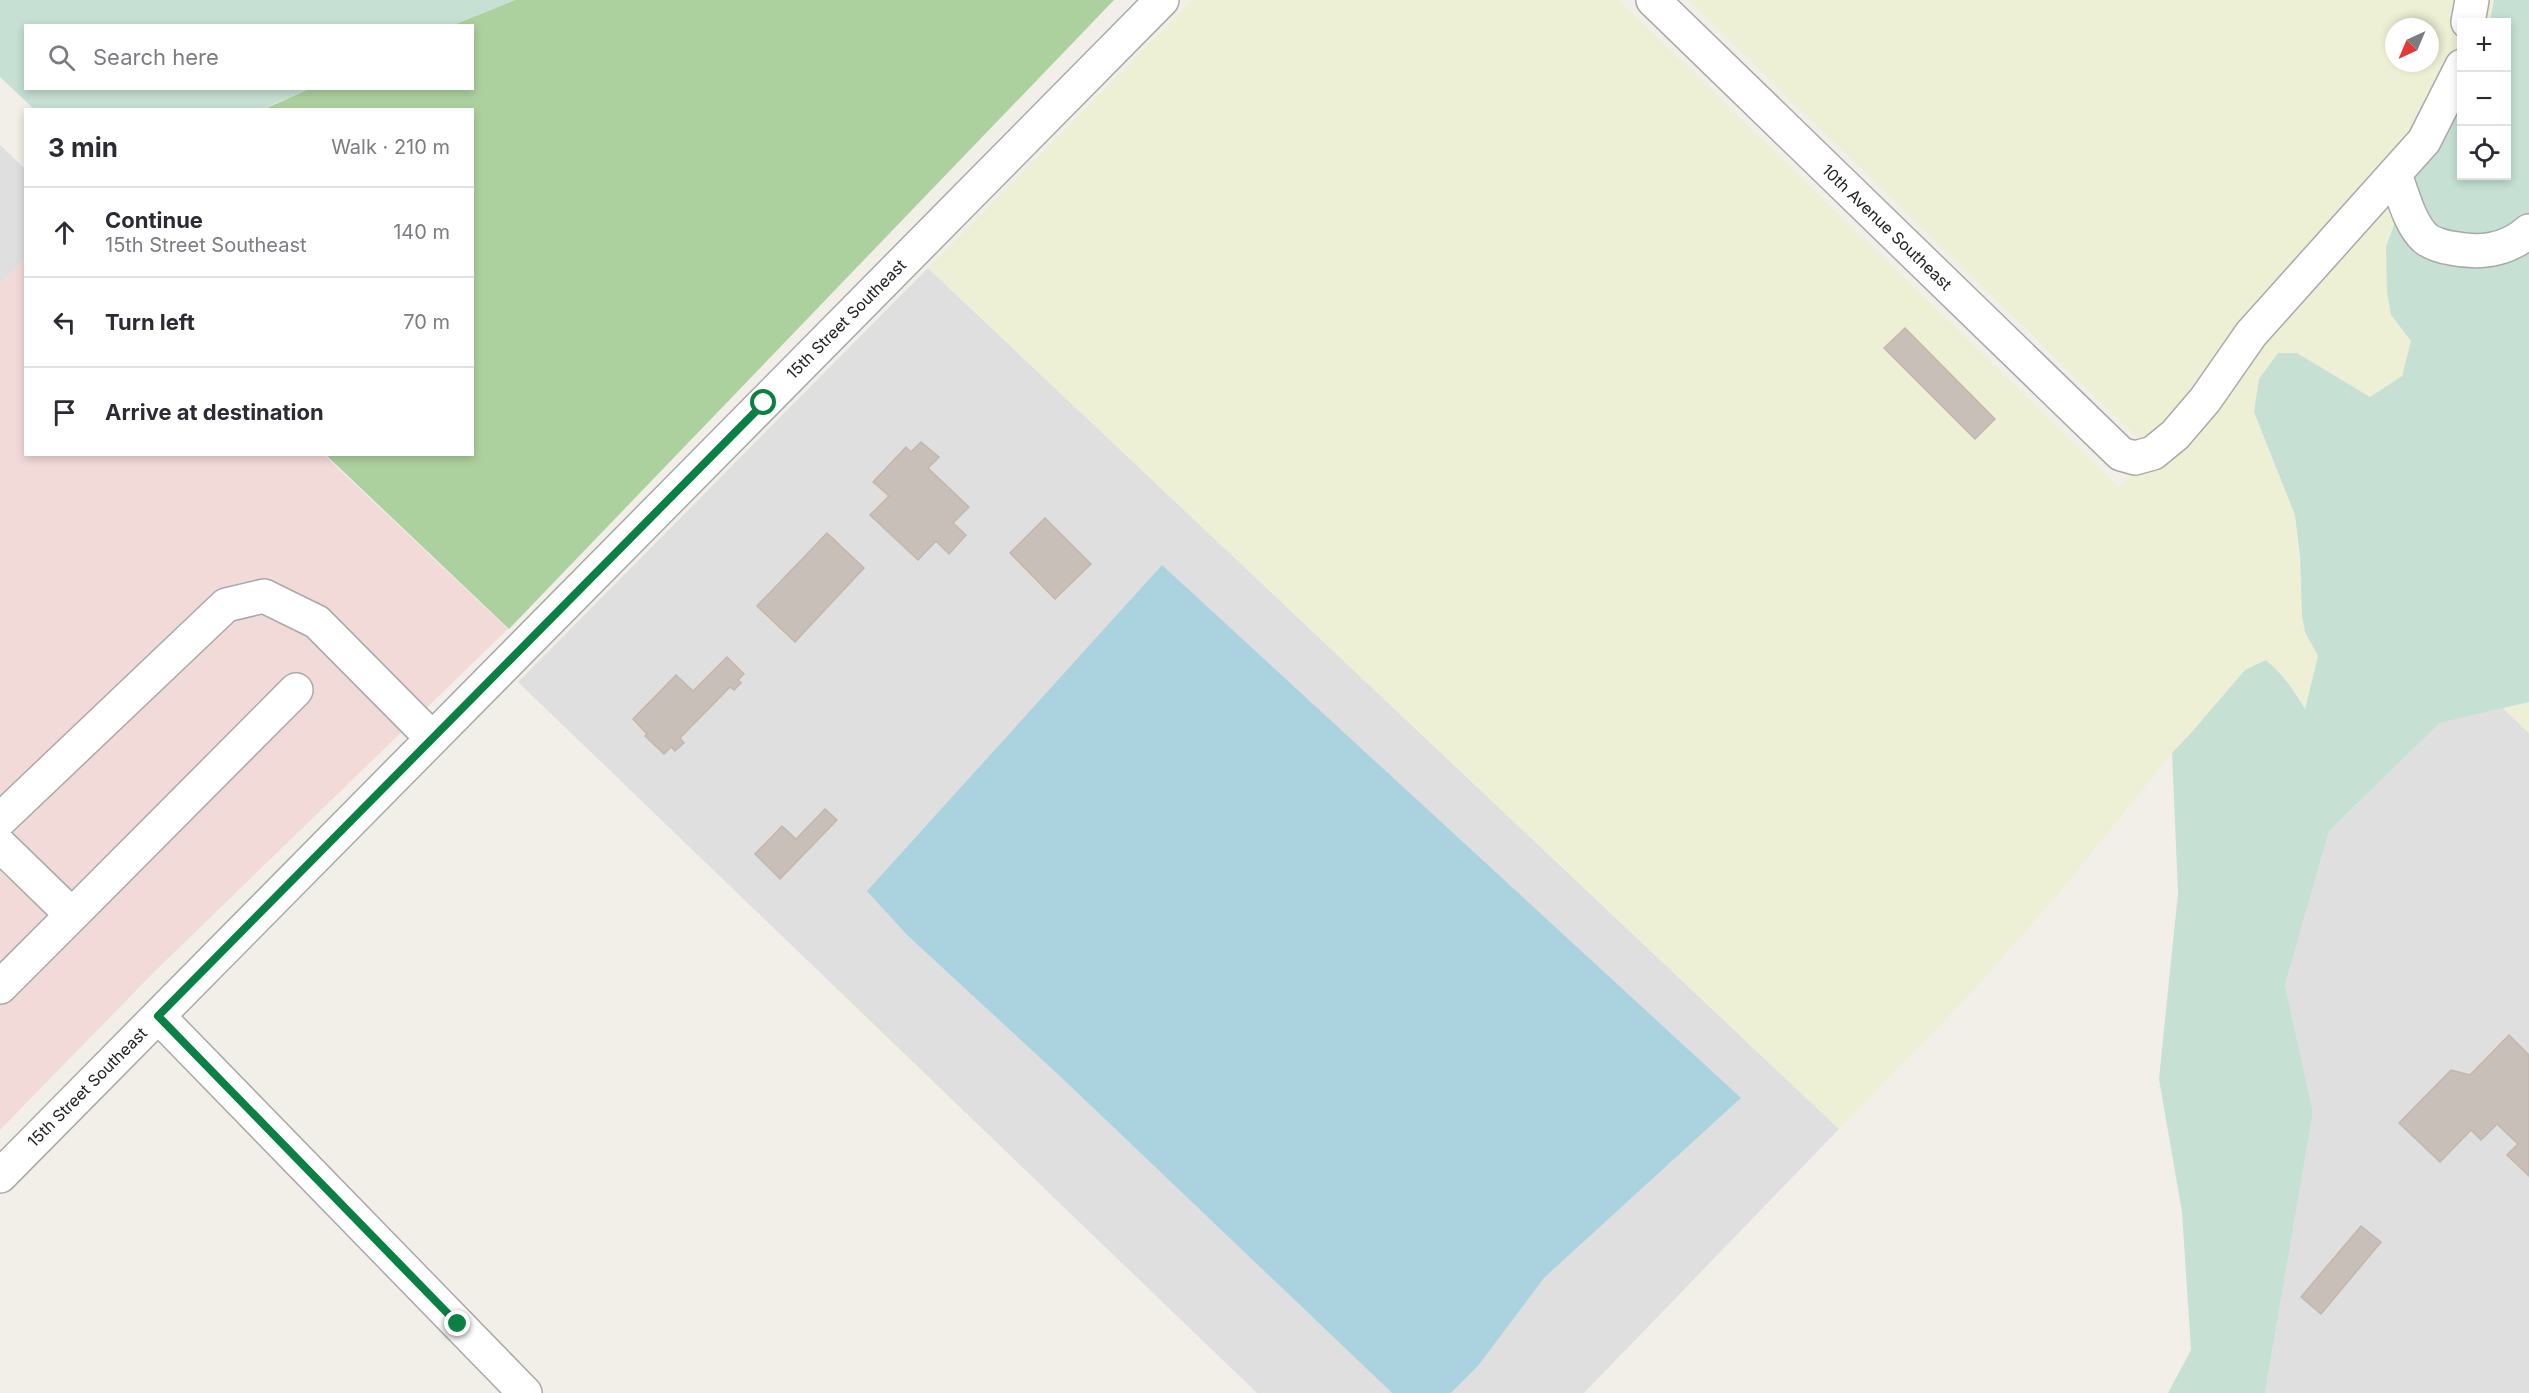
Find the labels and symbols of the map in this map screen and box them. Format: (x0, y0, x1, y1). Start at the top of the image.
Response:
north arrow (2385, 18, 2439, 72)
street label: 10th Avenue Southeast (1818, 160, 1956, 294)
street label: 15th Street Southeast (782, 255, 910, 383)
route start (750, 389, 776, 415)
street label: 15th Street Southeast (23, 1023, 151, 1151)
route end (444, 1310, 470, 1336)

